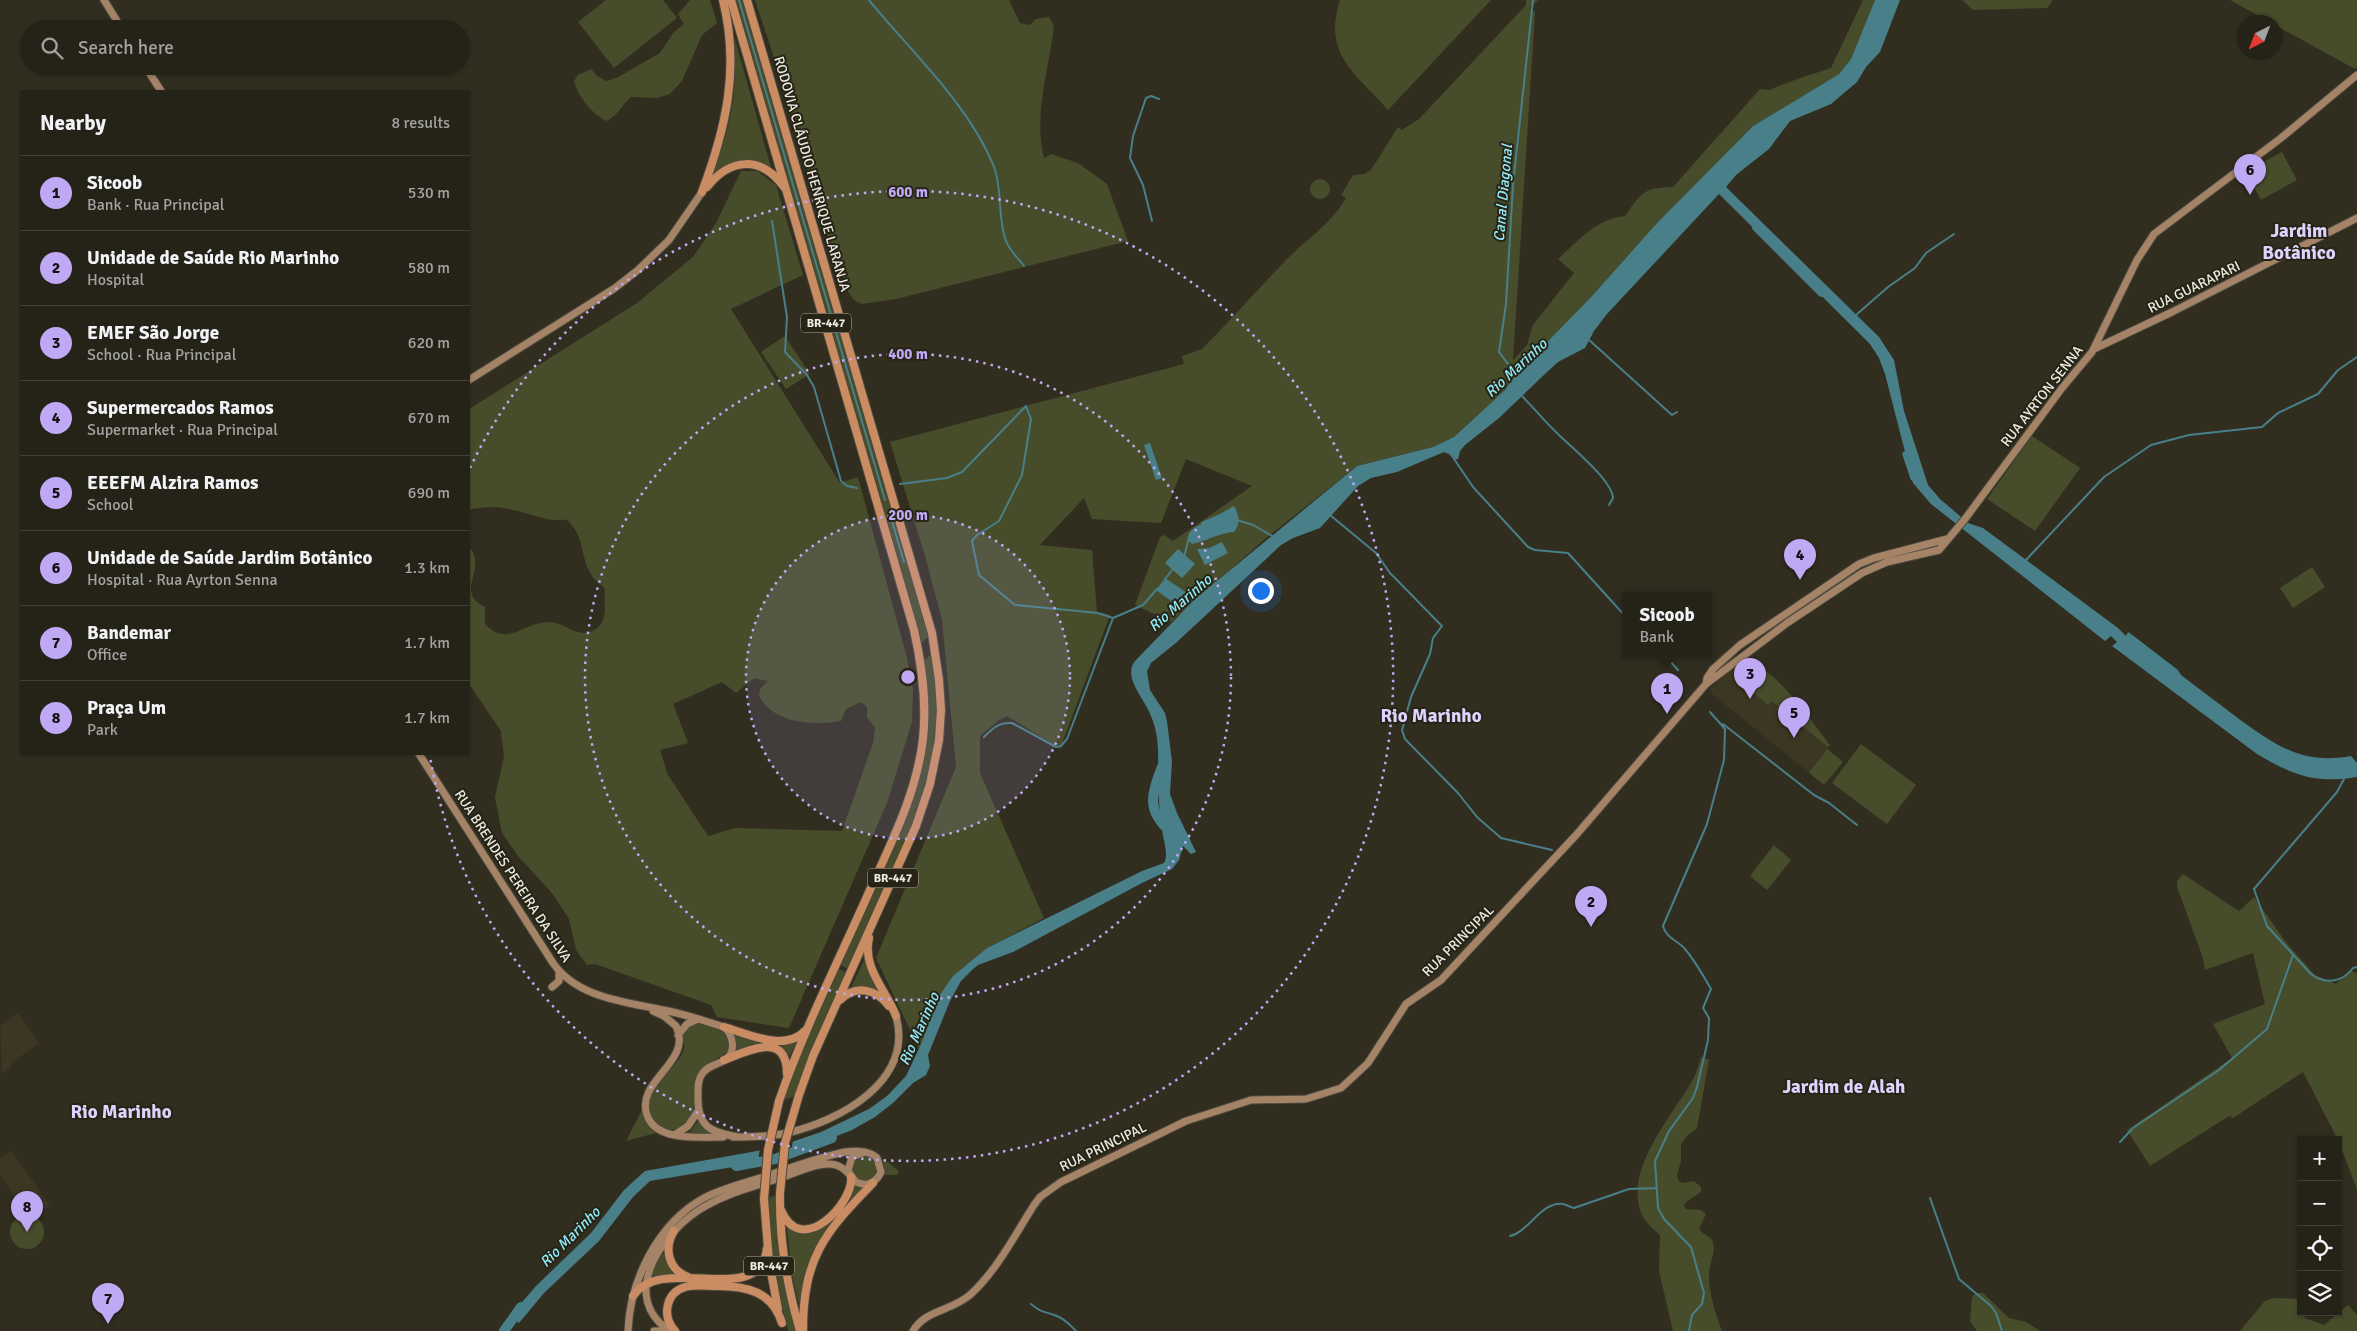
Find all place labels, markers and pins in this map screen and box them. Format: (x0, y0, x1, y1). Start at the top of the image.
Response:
pin: 6 (2234, 154, 2266, 195)
pin: 4 (1784, 539, 1816, 580)
pin: 3 (1734, 658, 1766, 699)
centre of rings (899, 668, 917, 686)
pin: 1 (1651, 673, 1683, 714)
pin: 5 (1778, 697, 1810, 738)
pin: 2 (1575, 886, 1607, 927)
pin: 8 (11, 1191, 43, 1232)
pin: 7 (92, 1283, 124, 1324)

